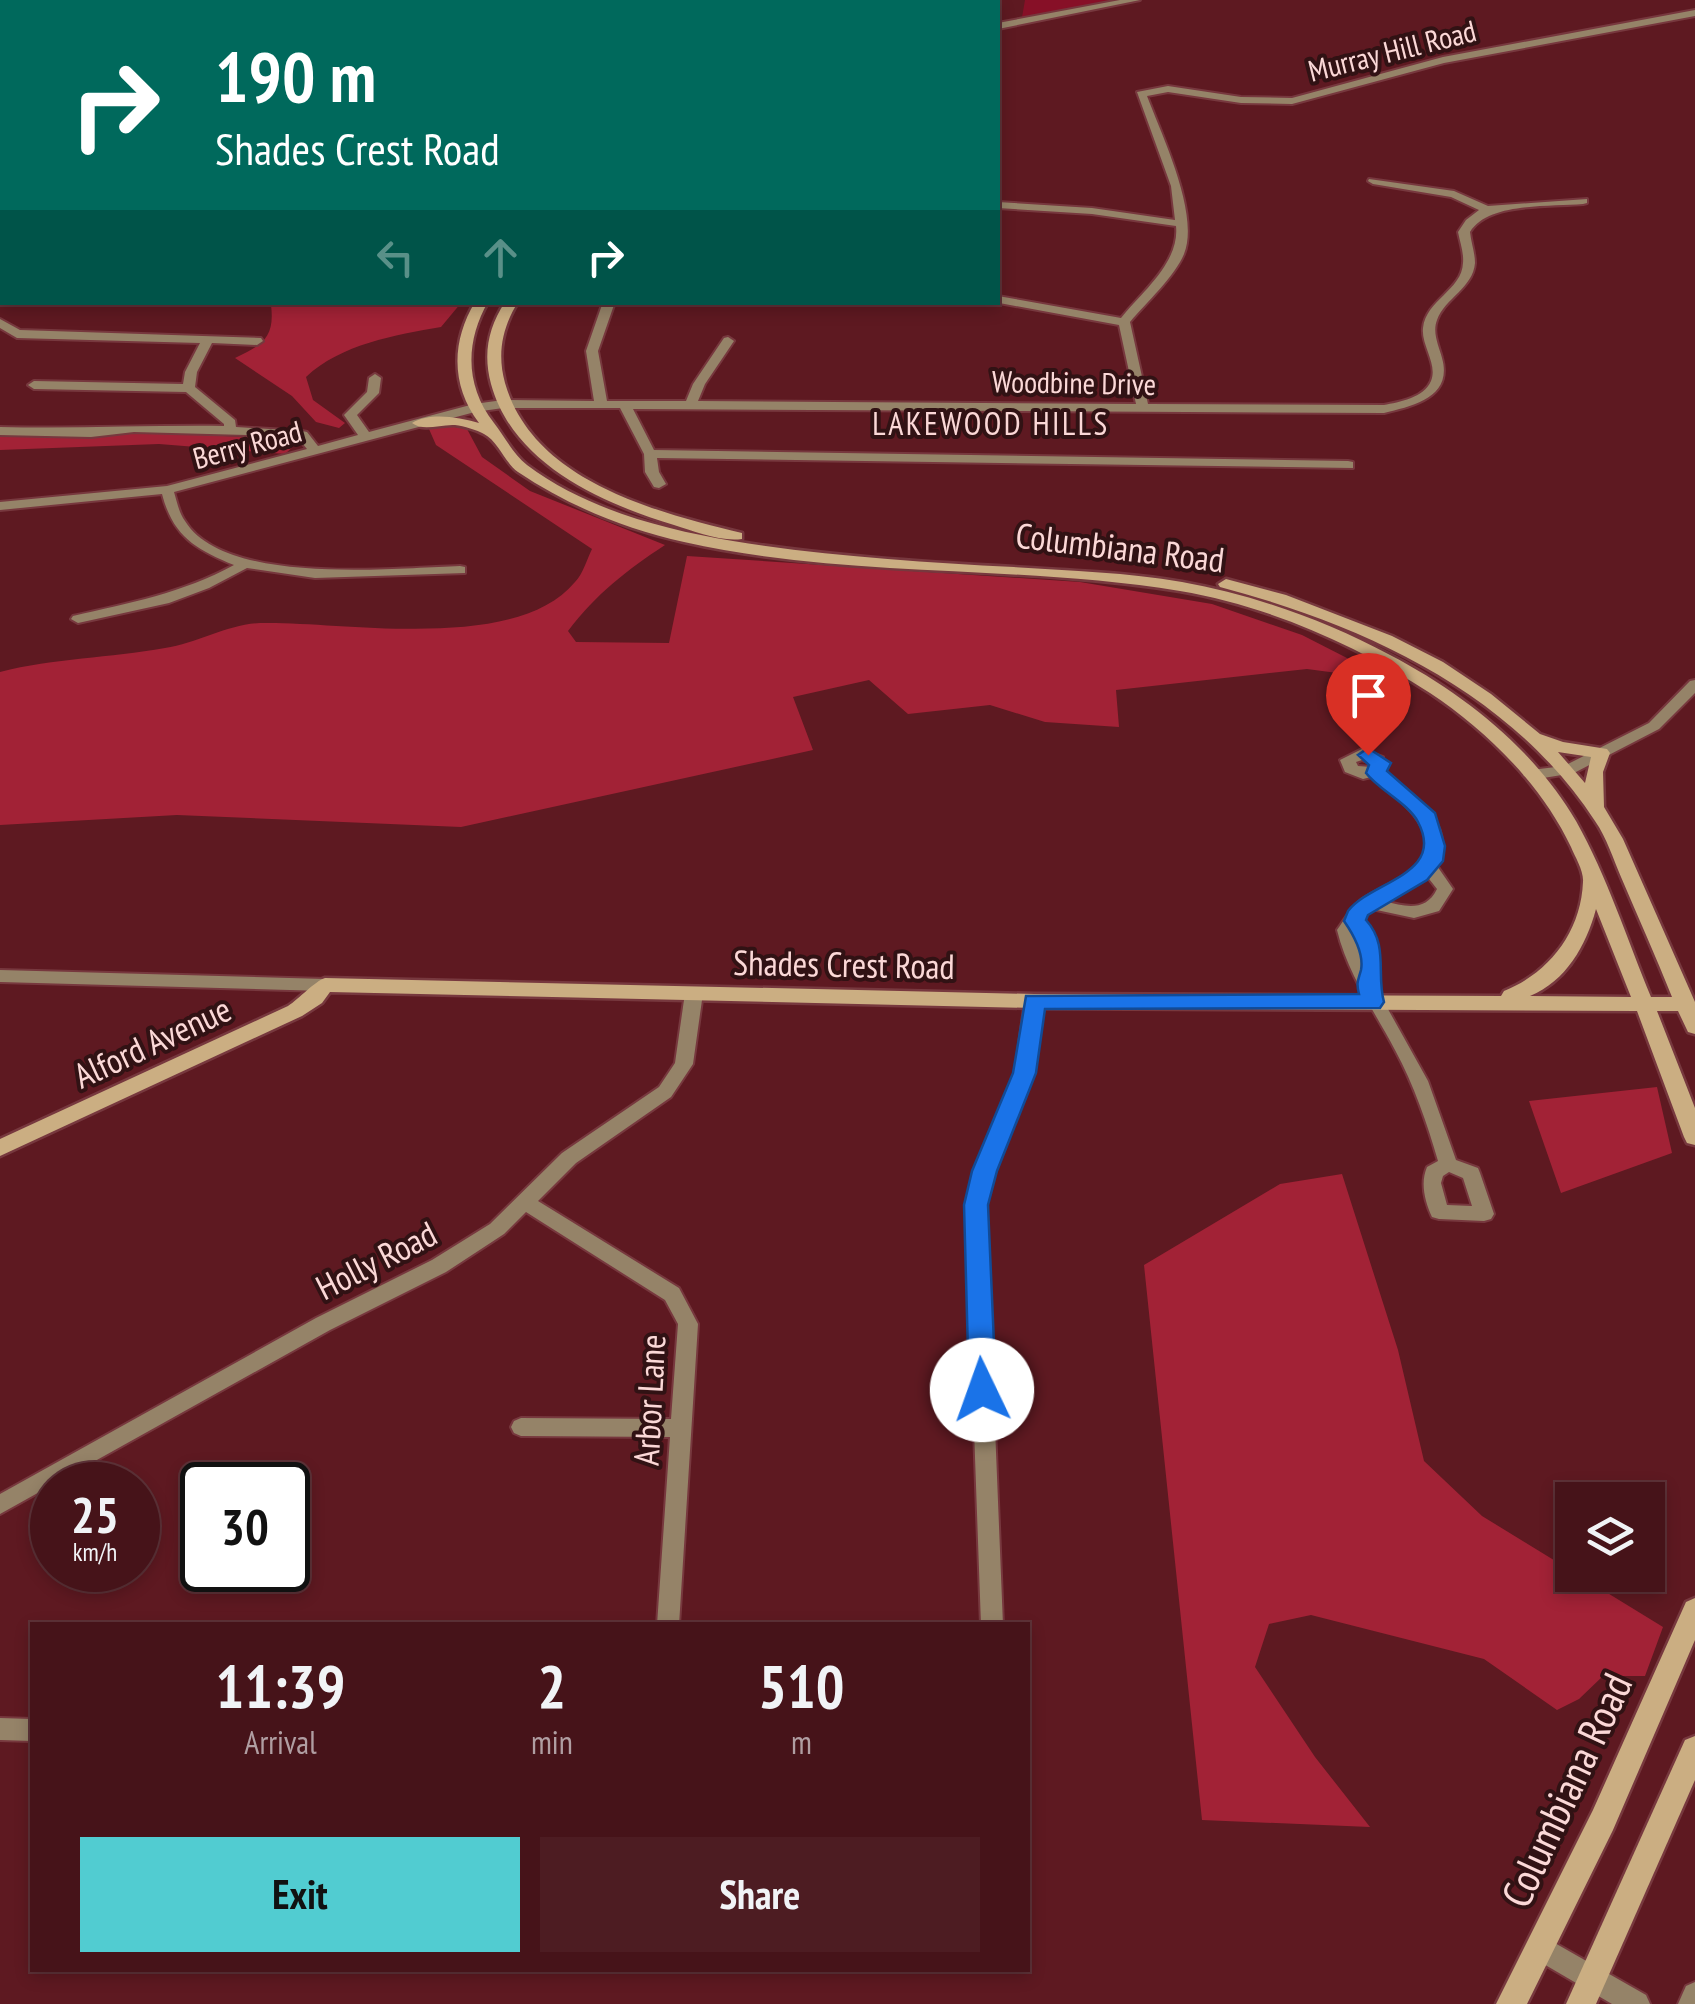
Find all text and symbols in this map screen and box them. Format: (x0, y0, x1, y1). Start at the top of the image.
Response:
street label: Murray Hill Road (1304, 10, 1480, 90)
text: 190 m (215, 31, 376, 121)
icon: right (50, 40, 180, 170)
text: Shades Crest Road (215, 119, 500, 177)
icon: left (368, 230, 423, 285)
icon: ahead (473, 230, 528, 285)
icon: right (578, 230, 633, 285)
street label: Woodbine Drive (992, 361, 1156, 403)
district label: LAKEWOOD HILLS (872, 402, 1110, 444)
street label: Berry Road (188, 411, 306, 477)
street label: Columbiana Road (1013, 511, 1227, 583)
pin (1326, 653, 1411, 756)
icon: arrive (1341, 668, 1396, 723)
street label: Shades Crest Road (733, 939, 955, 989)
street label: Alford Avenue (66, 986, 238, 1098)
street label: Holly Road (308, 1210, 444, 1310)
street label: Arbor Lane (623, 1333, 675, 1467)
position arrow (930, 1338, 1034, 1442)
speed limit sign: 30 (180, 1462, 310, 1592)
text: 25 (71, 1482, 119, 1547)
map controls (1555, 1482, 1665, 1592)
button: layers (1555, 1482, 1665, 1592)
text: km/h (73, 1536, 117, 1568)
text: 11:39 (216, 1647, 345, 1725)
text: 2 (538, 1647, 566, 1725)
text: 510 (758, 1647, 844, 1725)
street label: Columbiana Road (1488, 1664, 1644, 1916)
text: Arrival (244, 1721, 317, 1763)
text: min (531, 1721, 573, 1763)
text: m (791, 1721, 812, 1763)
button: Exit (80, 1837, 520, 1952)
button: Share (540, 1837, 980, 1952)

